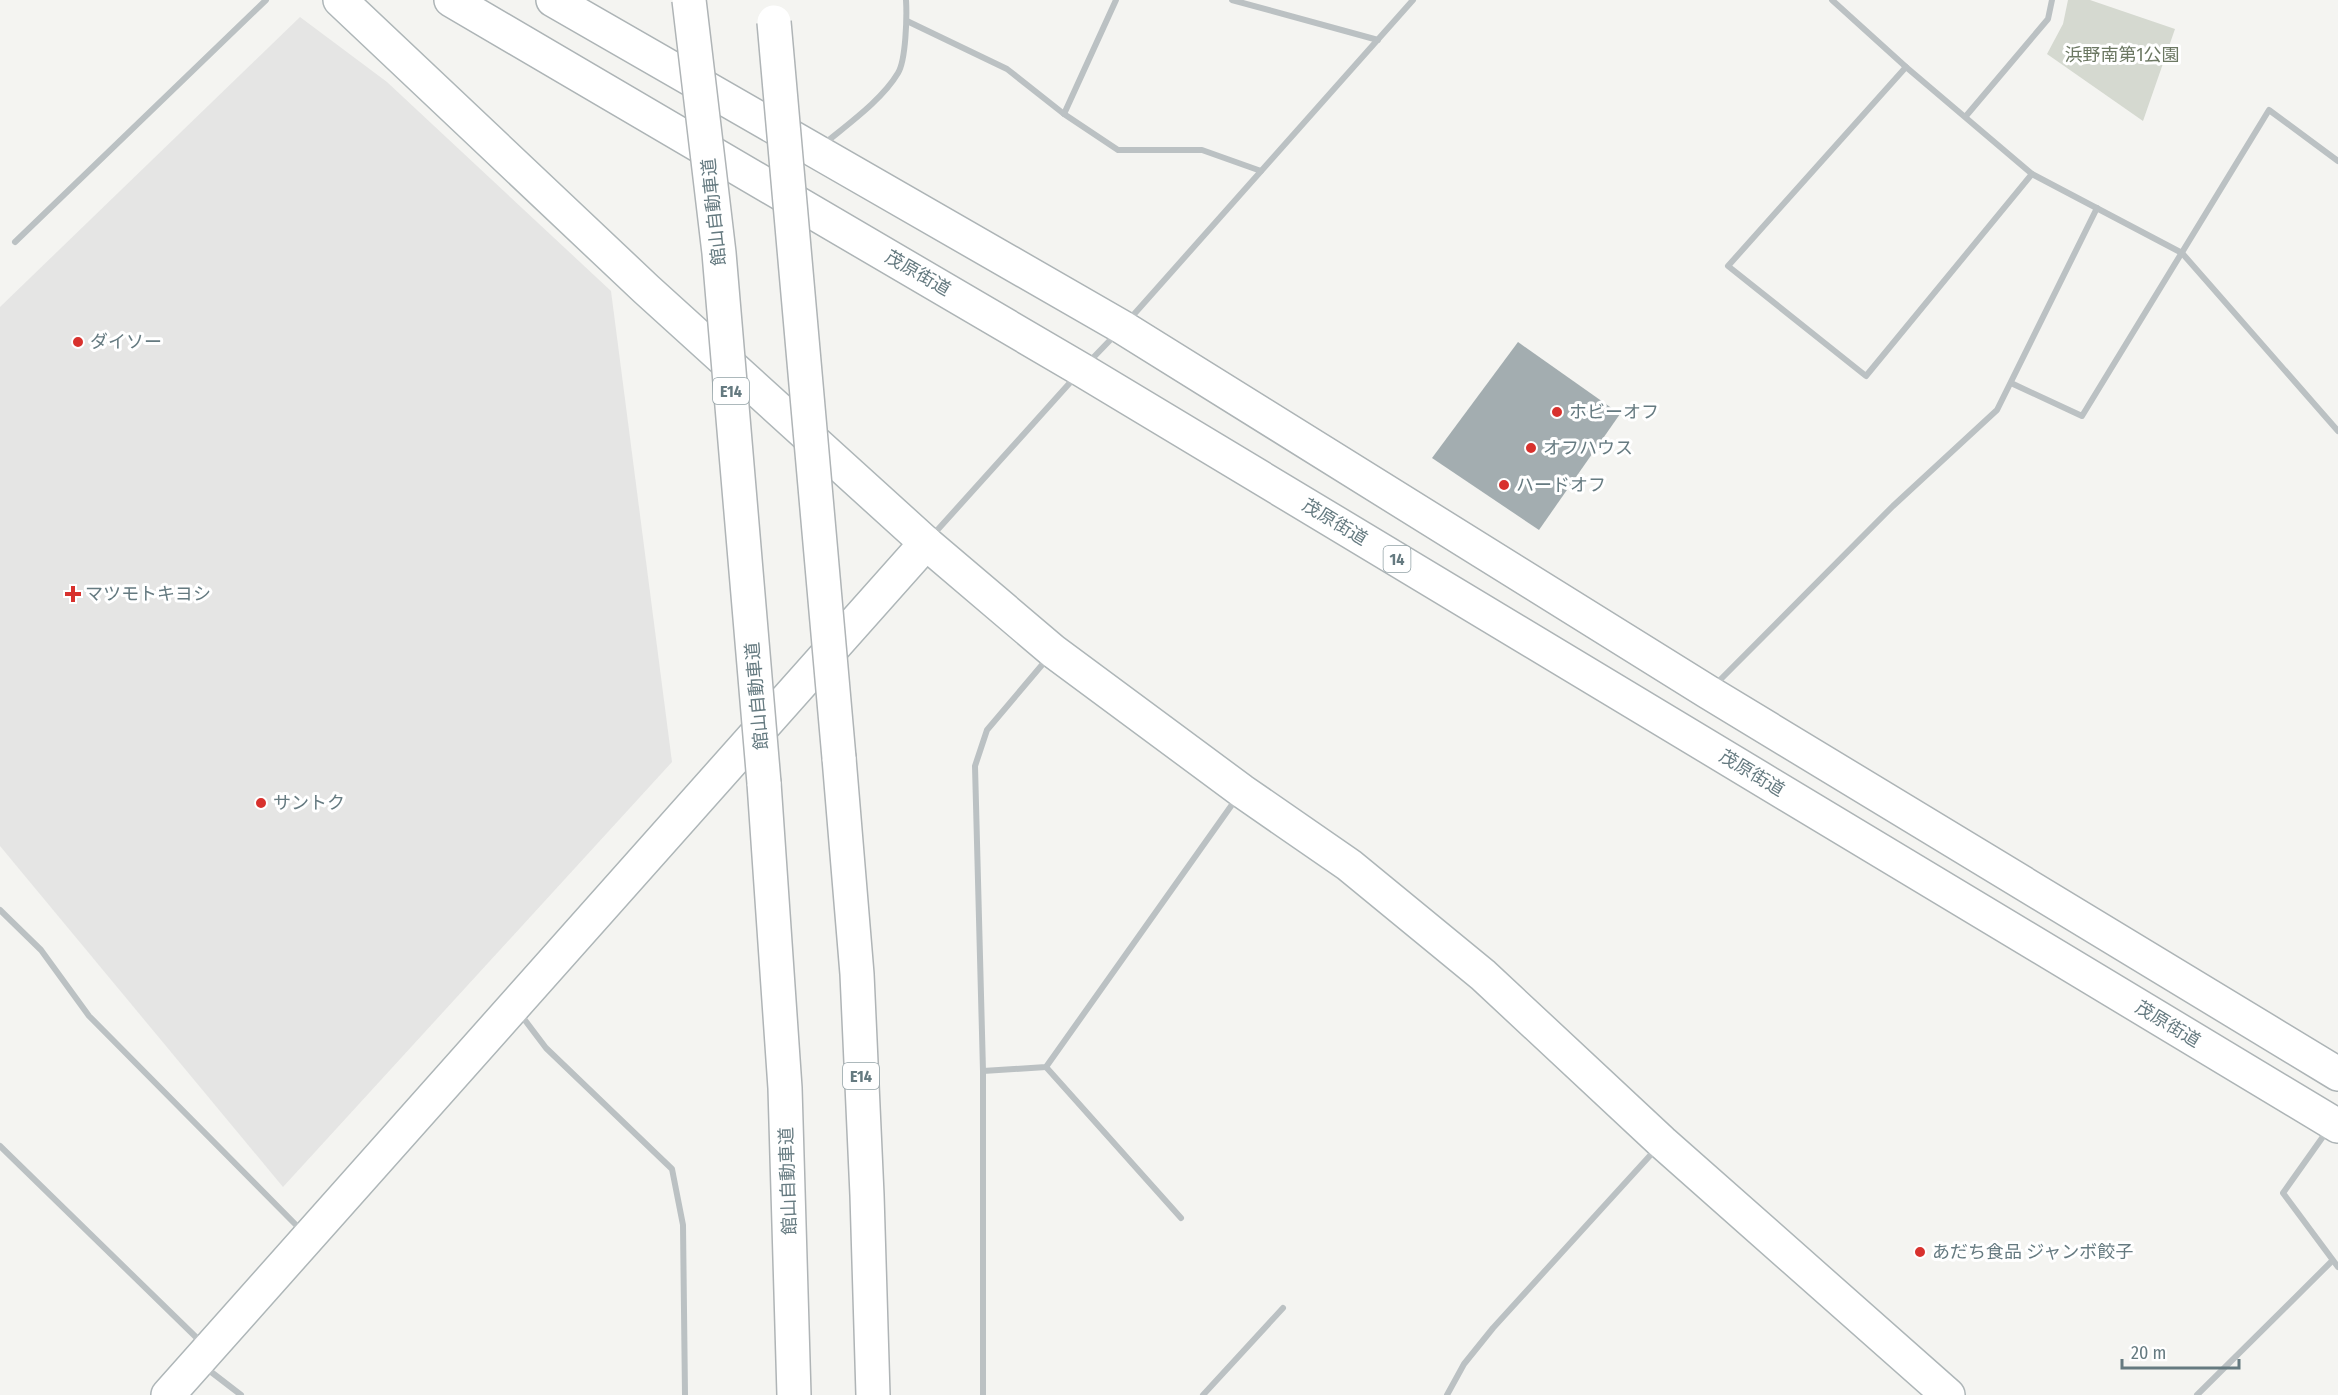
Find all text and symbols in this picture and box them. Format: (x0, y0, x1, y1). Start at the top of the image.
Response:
park label: 浜野南第1公園 (2064, 44, 2180, 66)
street label: 館山自動車道 (697, 157, 731, 267)
street label: 茂原街道 (881, 245, 955, 301)
place label: ダイソー (90, 331, 162, 353)
marker: ダイソー (71, 335, 85, 349)
road number: E14 (713, 378, 749, 404)
place label: ホビーオフ (1569, 401, 1659, 423)
marker: ホビーオフ (1550, 405, 1564, 419)
place label: オフハウス (1543, 437, 1633, 459)
marker: オフハウス (1524, 441, 1538, 455)
place label: ハードオフ (1516, 474, 1606, 496)
marker: ハードオフ (1497, 478, 1511, 492)
street label: 茂原街道 (1298, 494, 1372, 550)
road number: 14 (1384, 546, 1410, 572)
place label: マツモトキヨシ (85, 583, 211, 605)
marker: マツモトキヨシ (66, 587, 80, 601)
street label: 館山自動車道 (741, 641, 773, 751)
street label: 茂原街道 (1715, 745, 1789, 801)
place label: サントク (273, 792, 345, 814)
marker: サントク (254, 796, 268, 810)
street label: 茂原街道 (2131, 996, 2205, 1052)
road number: E14 (843, 1063, 879, 1089)
street label: 館山自動車道 (775, 1127, 801, 1235)
place label: あだち食品 ジャンボ餃子 (1932, 1241, 2133, 1263)
marker: あだち食品 ジャンボ餃子 (1913, 1245, 1927, 1259)
scale bar (2122, 1332, 2239, 1370)
text: 20 m (2131, 1342, 2166, 1364)

